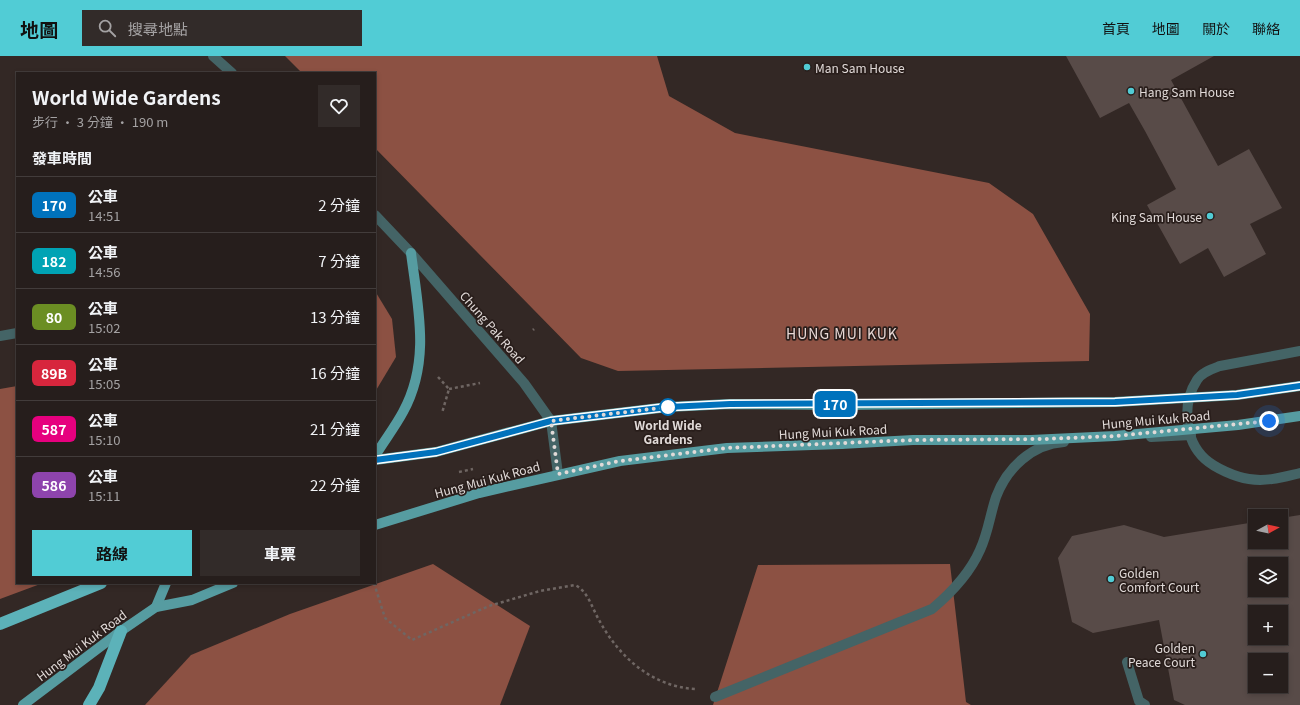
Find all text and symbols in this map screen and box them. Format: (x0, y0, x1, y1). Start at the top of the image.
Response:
search box (82, 10, 362, 46)
text: 地圖 (20, 15, 58, 42)
icon: search (96, 17, 118, 39)
text: 搜尋地點 (128, 18, 188, 39)
text: 首頁 (1102, 18, 1130, 38)
text: 地圖 (1152, 18, 1180, 38)
text: 關於 (1202, 18, 1230, 38)
text: 聯絡 (1252, 18, 1280, 38)
place label: Man Sam House (815, 59, 905, 76)
marker: Man Sam House (802, 62, 812, 72)
text: World Wide Gardens (32, 83, 221, 110)
place label: Hang Sam House (1139, 83, 1235, 100)
button: heart (318, 85, 360, 127)
marker: Hang Sam House (1126, 86, 1136, 96)
text: 步行 · 3 分鐘 · 190 m (32, 112, 168, 131)
text: 發車時間 (32, 147, 92, 168)
text: 公車 (88, 185, 118, 206)
text: 2 分鐘 (318, 194, 360, 215)
text: 170 (42, 195, 66, 215)
text: 14:51 (88, 206, 120, 225)
place label: King Sam House (1111, 208, 1202, 225)
marker: King Sam House (1205, 211, 1215, 221)
text: 公車 (88, 241, 118, 262)
text: 7 分鐘 (318, 250, 360, 271)
text: 182 (42, 251, 66, 271)
text: 14:56 (88, 262, 120, 281)
street label: Chung Pak Road (457, 287, 529, 367)
text: 公車 (88, 297, 118, 318)
text: 13 分鐘 (310, 306, 360, 327)
text: 80 (46, 307, 62, 327)
text: 15:02 (88, 318, 120, 337)
district label: HUNG MUI KUK (786, 323, 898, 343)
text: 公車 (88, 353, 118, 374)
text: 16 分鐘 (310, 362, 360, 383)
text: 89B (41, 363, 67, 383)
text: 15:05 (88, 374, 120, 393)
line badge: 170 (812, 391, 858, 417)
text: 170 (823, 394, 847, 414)
marker: World Wide Gardens (659, 398, 677, 416)
street label: Hung Mui Kuk Road (1101, 406, 1211, 432)
text: 公車 (88, 409, 118, 430)
your location (1259, 411, 1279, 431)
place label: World Wide Gardens (634, 416, 702, 447)
text: 21 分鐘 (310, 418, 360, 439)
text: 587 (42, 419, 66, 439)
street label: Hung Mui Kuk Road (778, 420, 888, 442)
text: 15:10 (88, 430, 120, 449)
street label: Hung Mui Kuk Road (432, 457, 542, 501)
text: 公車 (88, 465, 118, 486)
text: 22 分鐘 (310, 474, 360, 495)
text: 586 (42, 475, 66, 495)
text: 15:11 (88, 486, 120, 505)
north arrow (1248, 509, 1288, 549)
map controls (1248, 509, 1288, 693)
button: 路線 (32, 530, 192, 576)
button: 車票 (200, 530, 360, 576)
button: layers (1248, 557, 1288, 597)
place label: Golden Comfort Court (1119, 564, 1200, 595)
marker: Golden Comfort Court (1106, 574, 1116, 584)
button: + (1248, 605, 1288, 645)
street label: Hung Mui Kuk Road (33, 606, 129, 684)
place label: Golden Peace Court (1128, 639, 1195, 670)
marker: Golden Peace Court (1198, 649, 1208, 659)
button: − (1248, 653, 1288, 693)

